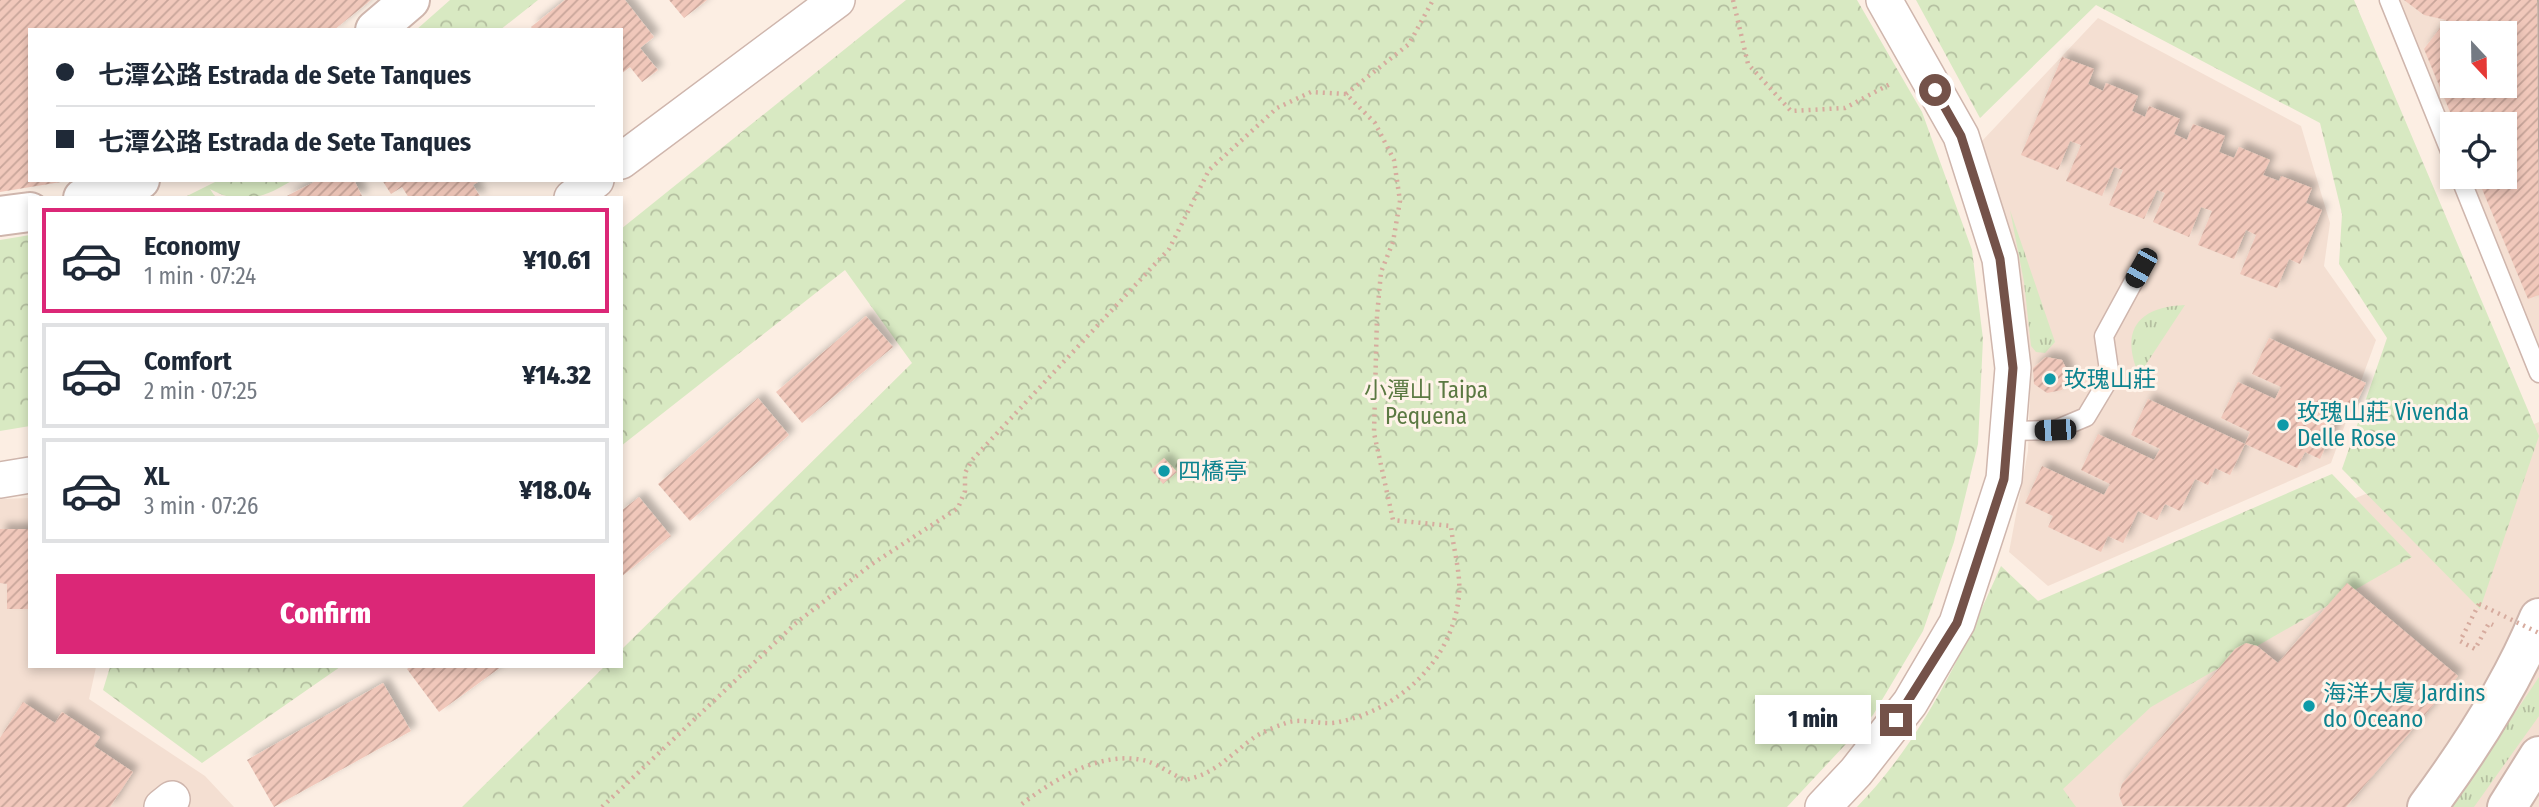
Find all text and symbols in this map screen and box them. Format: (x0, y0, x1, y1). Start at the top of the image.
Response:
north arrow (2440, 21, 2516, 98)
map controls (2440, 21, 2517, 189)
text: 七潭公路 Estrada de Sete Tanques (98, 60, 471, 91)
route start (1919, 74, 1951, 106)
button: locate (2440, 112, 2517, 189)
text: 七潭公路 Estrada de Sete Tanques (98, 127, 471, 158)
icon: car (60, 229, 123, 292)
text: Economy (144, 231, 240, 262)
text: ¥10.61 (523, 245, 591, 276)
car (2122, 245, 2161, 291)
text: 1 min · 07:24 (144, 262, 256, 290)
icon: car (60, 344, 123, 407)
text: Comfort (144, 346, 232, 377)
text: ¥14.32 (522, 360, 591, 391)
place label: 玫瑰山莊 (2064, 365, 2156, 393)
marker: 玫瑰山莊 (2042, 371, 2058, 387)
park label: 小潭山 Taipa Pequena (1364, 376, 1488, 430)
text: 2 min · 07:25 (144, 377, 257, 405)
place label: 玫瑰山莊 Vivenda Delle Rose (2297, 398, 2469, 452)
marker: 玫瑰山莊 Vivenda Delle Rose (2275, 417, 2291, 433)
car (2034, 419, 2077, 441)
place label: 四橋亭 (1178, 457, 1247, 485)
icon: car (60, 459, 123, 522)
text: XL (144, 461, 170, 492)
marker: 四橋亭 (1156, 463, 1172, 479)
text: ¥18.04 (519, 475, 591, 506)
text: 3 min · 07:26 (144, 492, 258, 520)
button: Confirm (56, 574, 595, 654)
place label: 海洋大廈 Jardins do Oceano (2323, 679, 2486, 733)
callout: 1 min (1756, 696, 1871, 744)
marker: 海洋大廈 Jardins do Oceano (2301, 698, 2317, 714)
route end (1880, 704, 1912, 736)
text: 1 min (1788, 705, 1838, 733)

